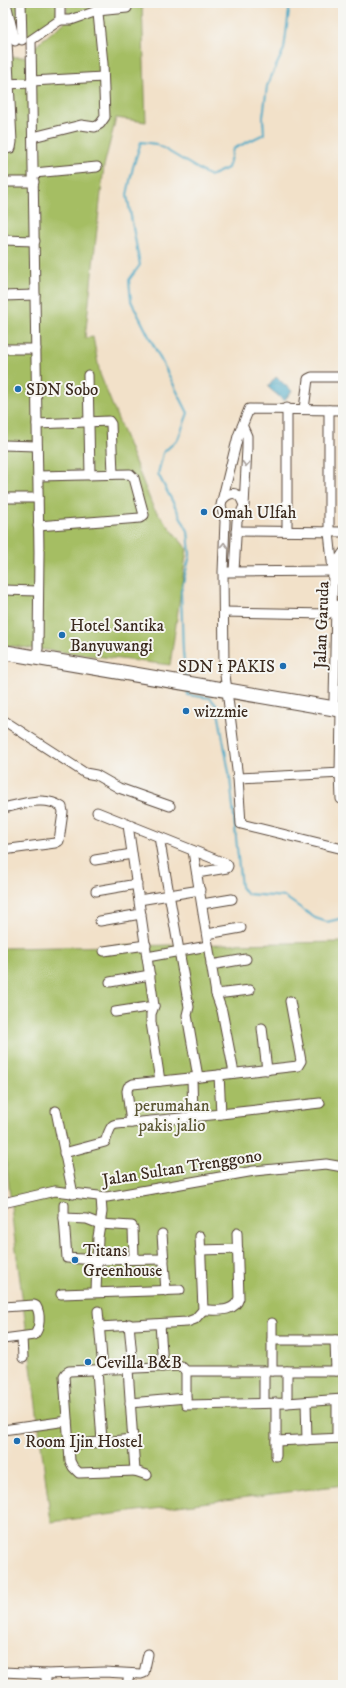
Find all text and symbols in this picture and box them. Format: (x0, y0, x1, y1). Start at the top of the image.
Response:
place label: SDN Sobo (26, 379, 98, 401)
marker: SDN Sobo (13, 384, 23, 394)
one-way arrow (242, 461, 251, 467)
place label: Omah Ulfah (212, 502, 296, 524)
marker: Omah Ulfah (199, 507, 209, 517)
one-way arrow (220, 542, 228, 548)
street label: Jalan Garuda (309, 580, 335, 671)
place label: Hotel Santika Banyuwangi (70, 615, 165, 657)
marker: Hotel Santika Banyuwangi (57, 630, 67, 640)
place label: SDN 1 PAKIS (178, 656, 275, 678)
marker: SDN 1 PAKIS (278, 661, 288, 671)
place label: wizzmie (193, 701, 248, 723)
marker: wizzmie (181, 706, 191, 716)
park label: perumahan pakis jalio (133, 1095, 210, 1137)
street label: Jalan Sultan Trenggono (99, 1145, 263, 1192)
place label: Titans Greenhouse (83, 1240, 162, 1282)
marker: Titans Greenhouse (70, 1255, 80, 1265)
place label: Cevilla B&B (96, 1352, 182, 1374)
marker: Cevilla B&B (83, 1357, 93, 1367)
place label: Room Ijin Hostel (25, 1431, 143, 1453)
marker: Room Ijin Hostel (12, 1436, 22, 1446)

